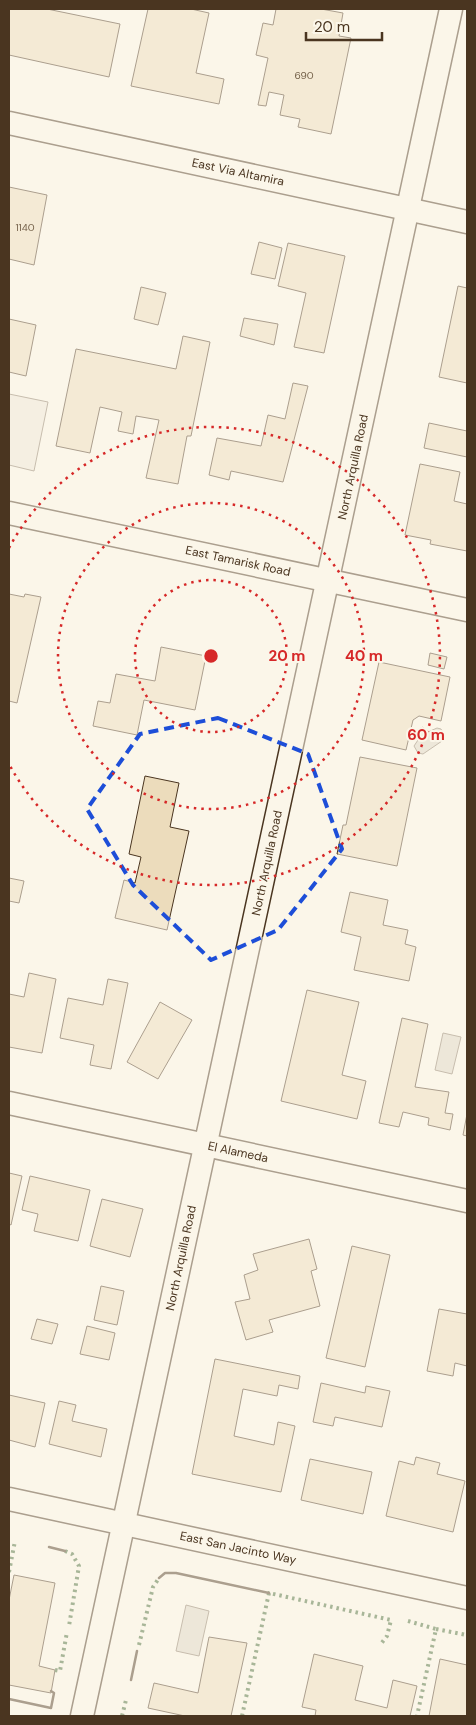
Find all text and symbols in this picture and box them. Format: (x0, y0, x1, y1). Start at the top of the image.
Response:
scale bar (306, 10, 382, 42)
text: 20 m (314, 17, 350, 37)
house number: 690 (294, 69, 314, 82)
street label: East Via Altamira (190, 154, 286, 190)
house number: 1140 (15, 221, 35, 234)
street label: North Arquilla Road (334, 413, 372, 521)
street label: East Tamarisk Road (184, 542, 292, 580)
text: 20 m (269, 646, 305, 666)
text: 40 m (345, 646, 383, 666)
centre of rings (202, 647, 220, 665)
text: 60 m (407, 725, 445, 745)
street label: North Arquilla Road (248, 809, 286, 917)
street label: El Alameda (206, 1138, 270, 1166)
street label: North Arquilla Road (162, 1204, 200, 1312)
street label: East San Jacinto Way (178, 1528, 298, 1568)

